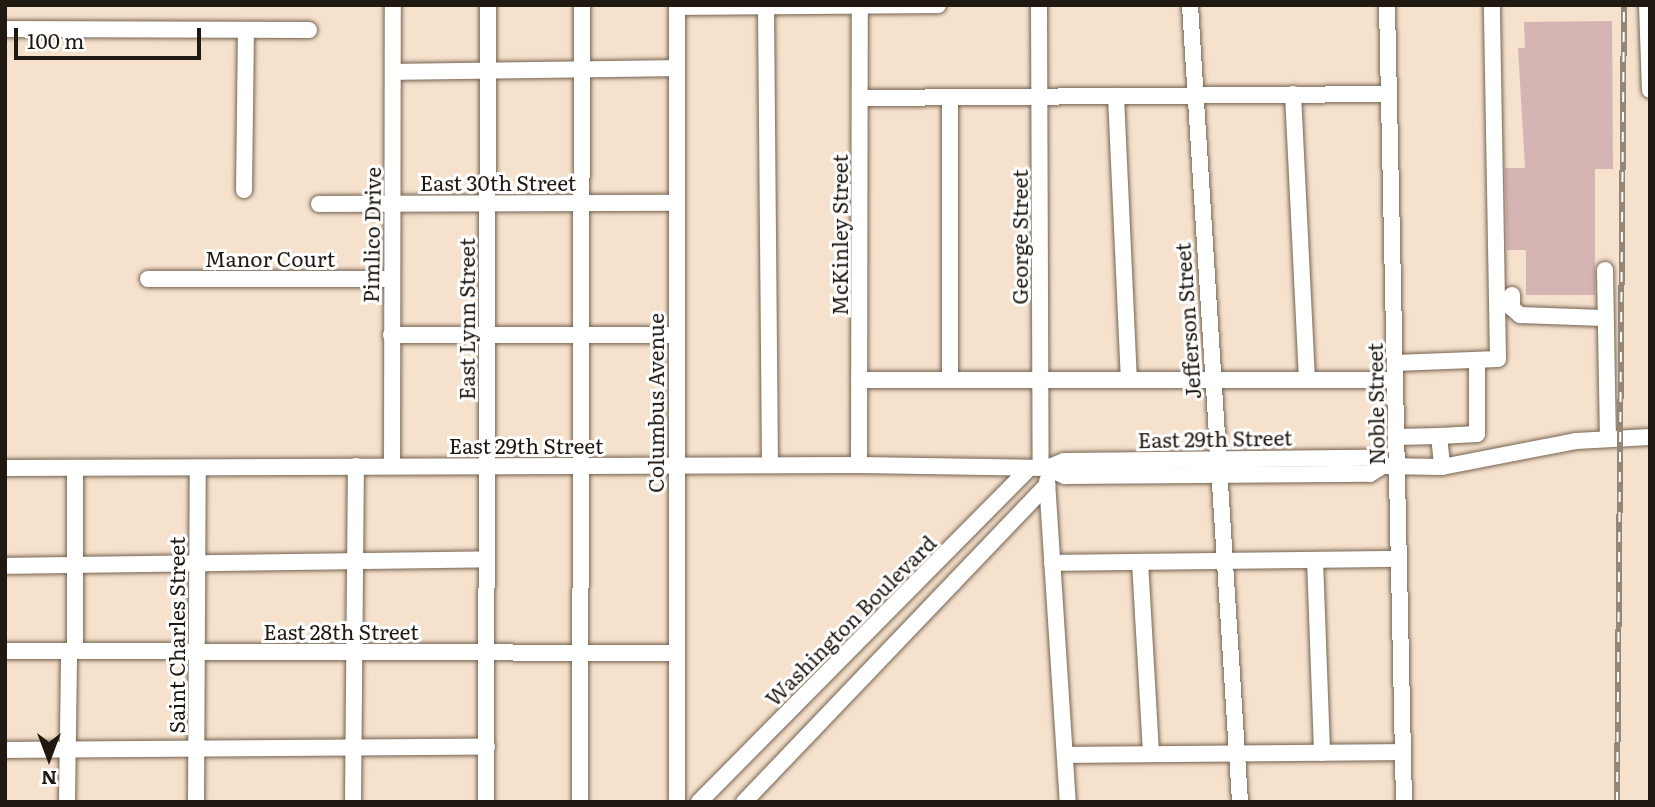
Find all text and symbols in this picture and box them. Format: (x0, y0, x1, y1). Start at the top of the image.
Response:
scale bar (18, 14, 205, 58)
text: 100 m (27, 24, 84, 55)
street label: McKinley Street (826, 154, 852, 316)
street label: Pimlico Drive (357, 167, 385, 303)
street label: East 30th Street (420, 169, 576, 195)
street label: George Street (1006, 169, 1032, 305)
street label: East Lynn Street (453, 238, 479, 400)
street label: Jefferson Street (1169, 242, 1205, 400)
street label: Manor Court (205, 245, 335, 271)
street label: Columbus Avenue (642, 313, 668, 493)
street label: Noble Street (1361, 342, 1389, 466)
street label: East 29th Street (1137, 424, 1293, 452)
street label: East 29th Street (449, 432, 603, 458)
street label: Washington Boulevard (759, 529, 941, 711)
street label: Saint Charles Street (163, 537, 189, 733)
street label: East 28th Street (263, 618, 419, 644)
north arrow (14, 723, 84, 793)
text: N (41, 765, 57, 793)

